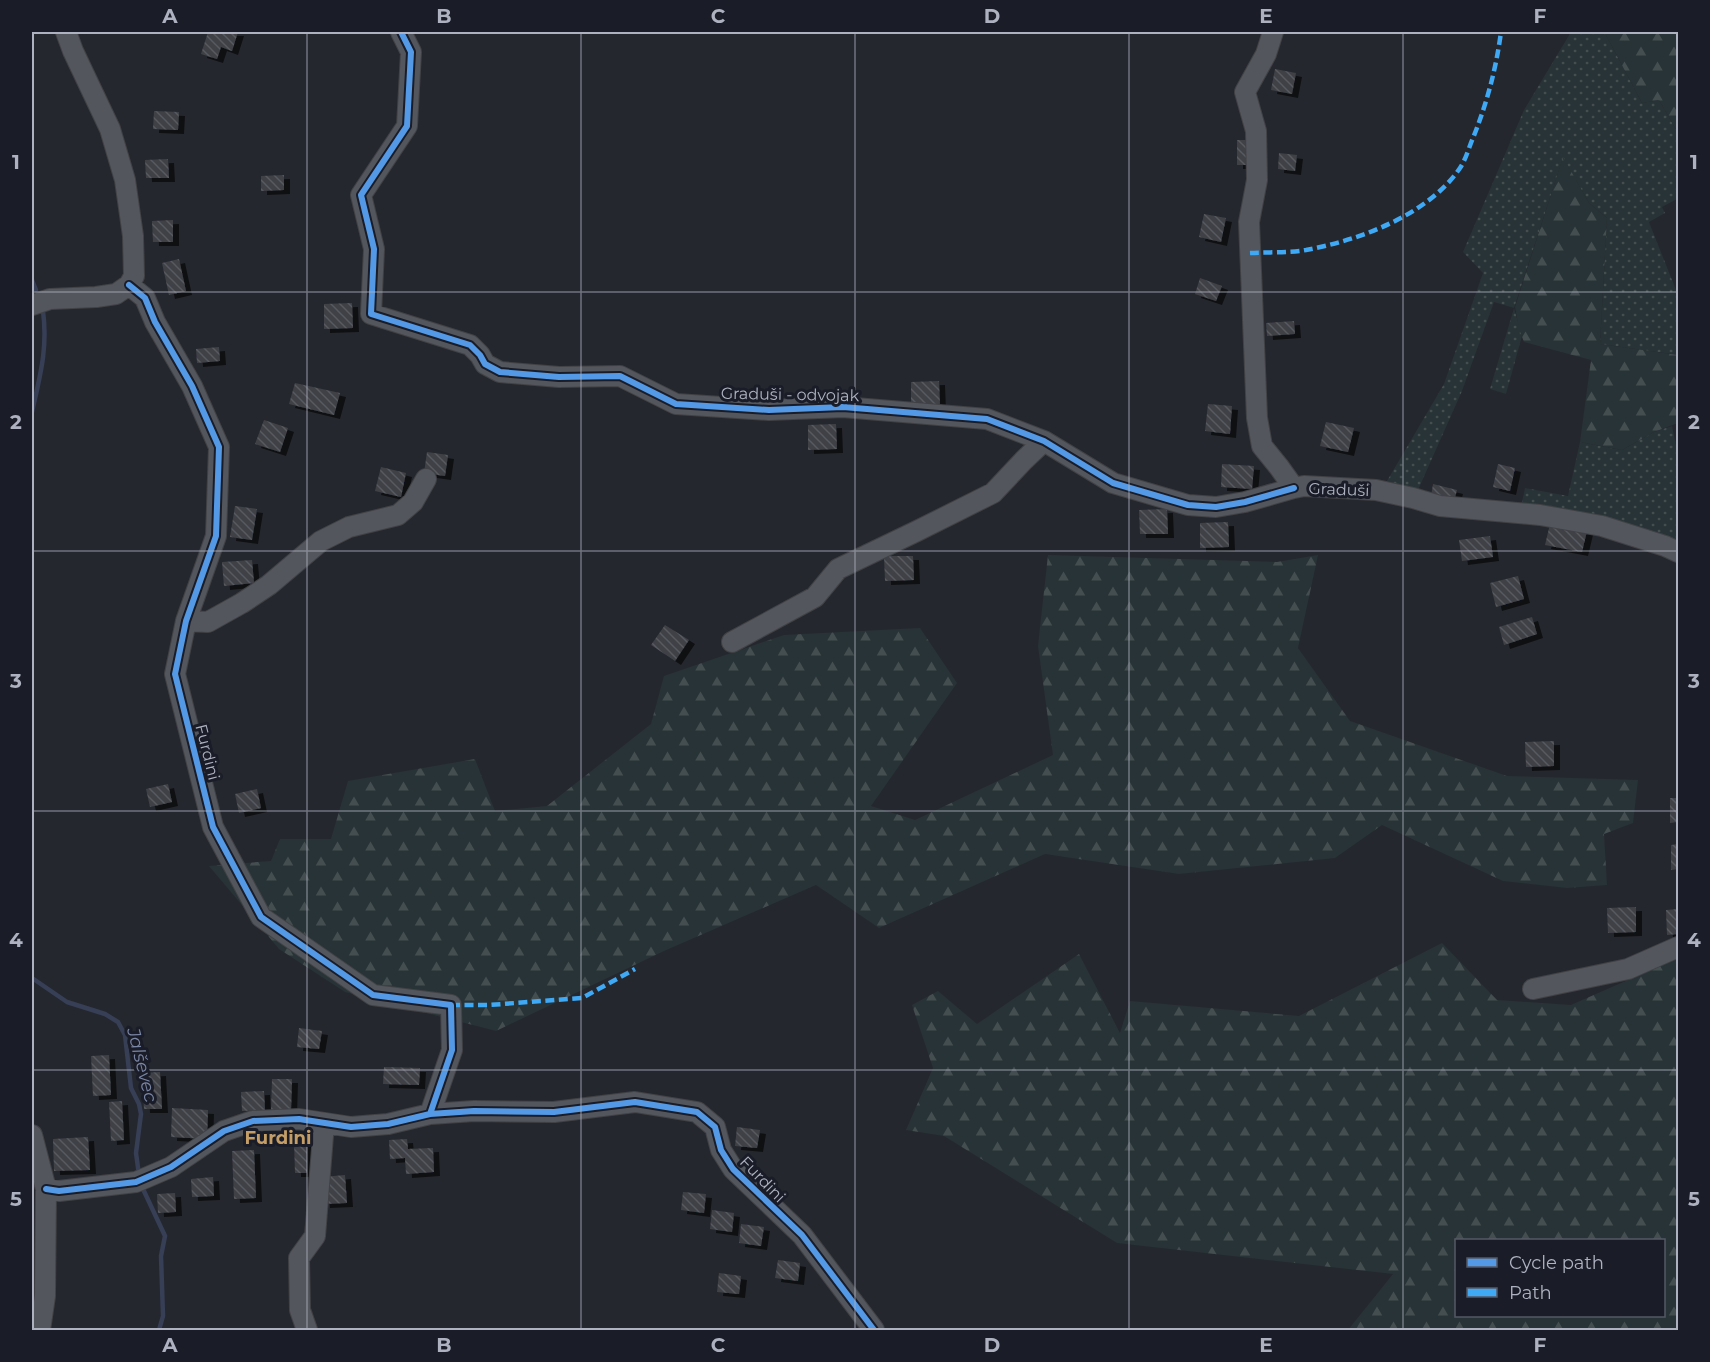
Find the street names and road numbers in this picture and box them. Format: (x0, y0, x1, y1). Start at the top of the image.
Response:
street label: Graduši - odvojak (721, 384, 860, 405)
street label: Graduši (1308, 479, 1370, 500)
street label: Furdini (191, 722, 224, 782)
street label: Furdini (736, 1152, 789, 1206)

